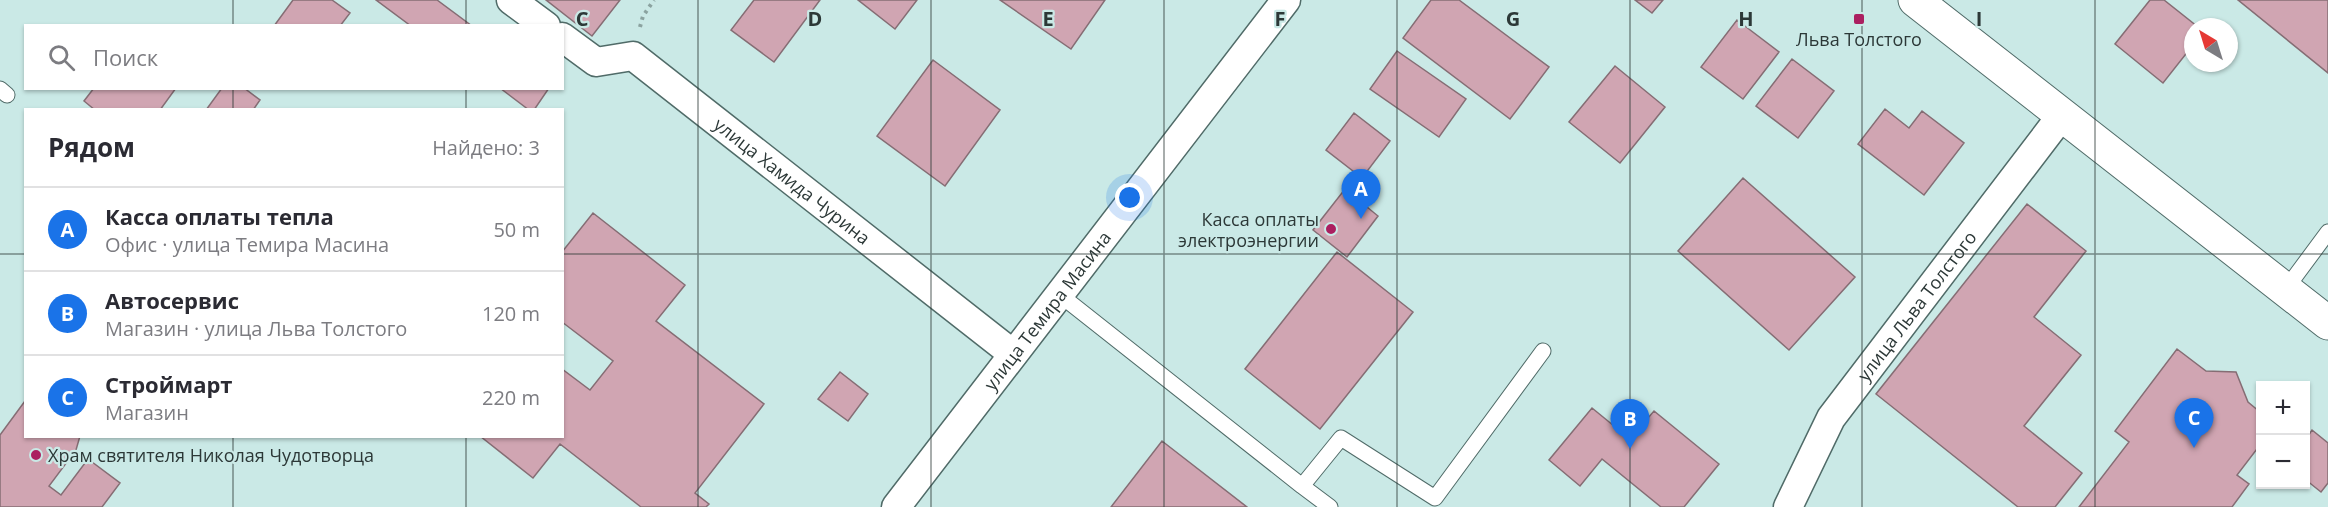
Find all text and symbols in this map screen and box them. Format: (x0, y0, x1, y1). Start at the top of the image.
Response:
text: C (576, 5, 589, 32)
text: D (808, 5, 822, 32)
text: E (1042, 5, 1054, 32)
text: F (1275, 5, 1285, 32)
text: G (1506, 5, 1520, 32)
text: H (1738, 5, 1754, 32)
text: I (1976, 5, 1982, 32)
marker: Льва Толстого (1852, 12, 1866, 26)
north arrow (2184, 18, 2238, 72)
search box (24, 24, 564, 90)
place label: Льва Толстого (1796, 27, 1922, 51)
icon: search (45, 41, 78, 74)
text: Поиск (93, 42, 158, 72)
street label: улица Хамида Чурина (709, 112, 875, 250)
text: Рядом (48, 129, 135, 165)
text: Найдено: 3 (432, 134, 540, 161)
pin: A (1342, 170, 1380, 219)
your location (1115, 183, 1144, 212)
text: Касса оплаты тепла (105, 201, 334, 231)
place label: Касса оплаты электроэнергии (1178, 207, 1319, 252)
text: A (61, 216, 74, 243)
text: 50 m (493, 216, 540, 243)
marker: Касса оплаты электроэнергии (1324, 222, 1338, 236)
street label: улица Темира Масина (978, 226, 1116, 395)
street label: улица Льва Толстого (1852, 226, 1982, 386)
text: Офис · улица Темира Масина (105, 231, 389, 258)
text: Автосервис (105, 285, 239, 315)
text: B (61, 300, 74, 327)
text: 120 m (482, 300, 540, 327)
text: Магазин · улица Льва Толстого (105, 315, 407, 342)
text: Строймарт (105, 369, 233, 399)
map controls (2256, 381, 2310, 489)
button: + (2256, 381, 2310, 435)
text: C (61, 384, 74, 411)
text: 220 m (482, 384, 540, 411)
pin: C (2174, 398, 2214, 448)
text: Магазин (105, 399, 189, 426)
pin: B (1610, 400, 1650, 449)
button: − (2256, 435, 2310, 489)
place label: Храм святителя Николая Чудотворца (48, 443, 374, 467)
marker: Храм святителя Николая Чудотворца (29, 448, 43, 462)

